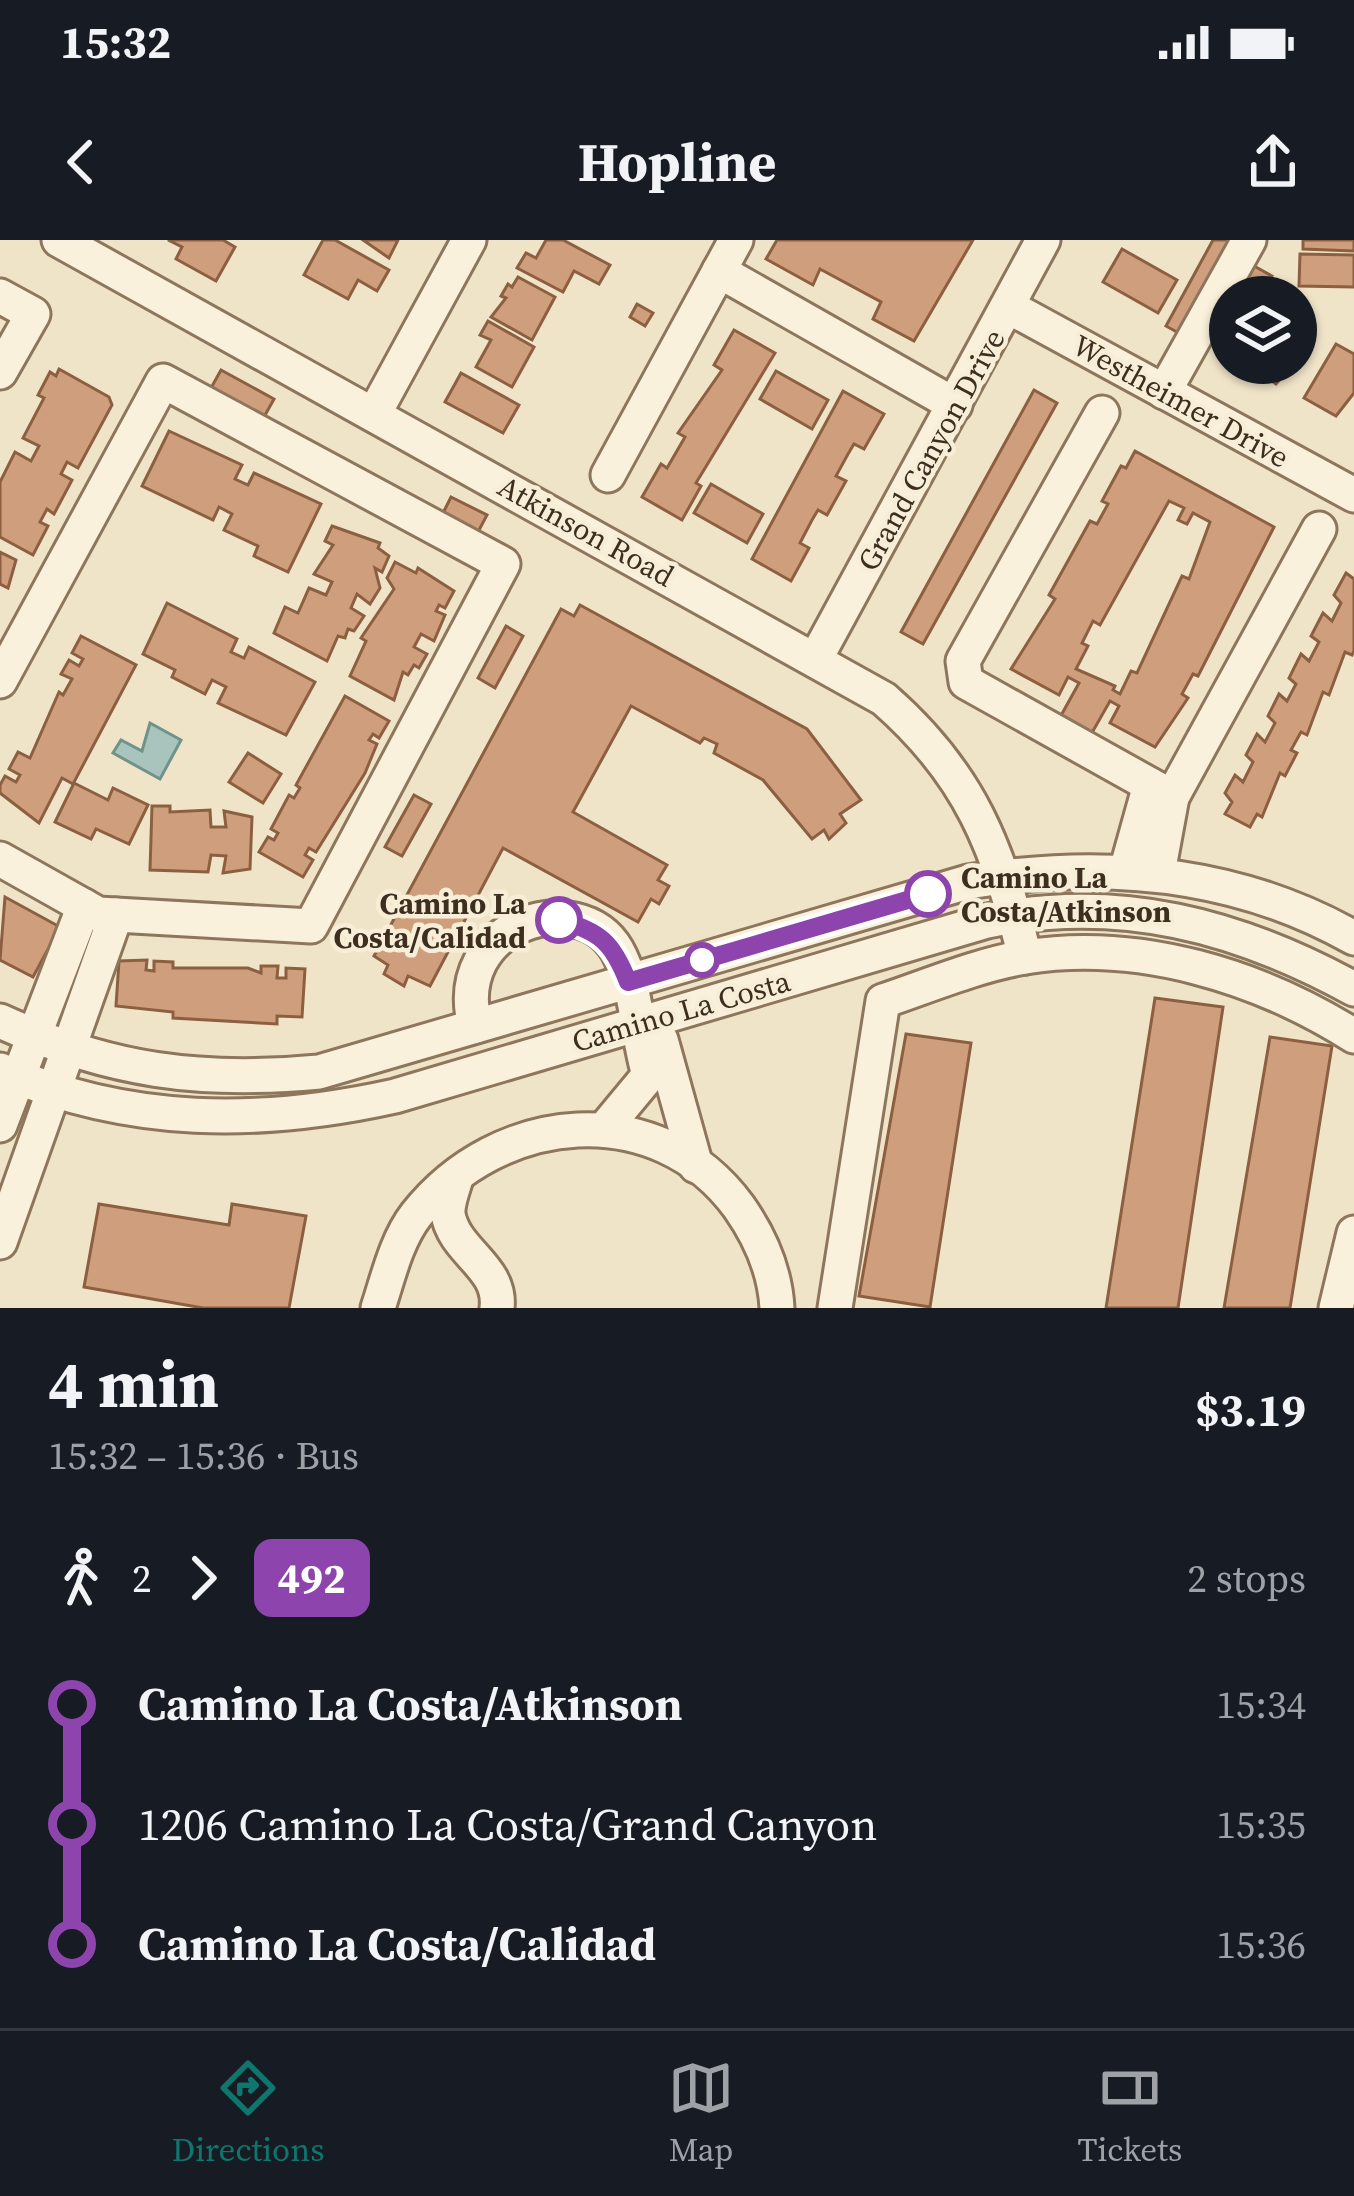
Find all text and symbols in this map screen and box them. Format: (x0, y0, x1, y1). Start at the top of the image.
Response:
text: 15:32 (60, 11, 171, 73)
text: Hopline (578, 125, 776, 199)
icon: back (48, 129, 114, 195)
icon: share (1240, 129, 1306, 195)
map controls (1209, 276, 1317, 384)
button: layers (1209, 276, 1317, 384)
street label: Grand Canyon Drive (848, 322, 1014, 578)
street label: Westheimer Drive (1065, 325, 1297, 477)
street label: Atkinson Road (491, 466, 681, 596)
place label: Camino La Costa/Atkinson (961, 857, 1171, 932)
marker: Camino La Costa/Atkinson (906, 872, 950, 916)
place label: Camino La Costa/Calidad (333, 883, 527, 958)
marker: Camino La Costa/Calidad (537, 898, 581, 942)
unlabelled marker (686, 944, 718, 976)
street label: Camino La Costa (567, 960, 796, 1062)
text: 4 min (48, 1339, 219, 1429)
text: $3.19 (1195, 1379, 1306, 1441)
text: 15:32 – 15:36 · Bus (48, 1429, 359, 1482)
icon: walk (48, 1545, 114, 1611)
icon: forward (170, 1545, 236, 1611)
text: 492 (278, 1549, 346, 1607)
text: 2 (132, 1552, 152, 1605)
text: 2 stops (1187, 1552, 1306, 1605)
text: Camino La Costa/Atkinson (138, 1673, 683, 1735)
text: 15:34 (1216, 1678, 1306, 1731)
text: 1206 Camino La Costa/Grand Canyon (138, 1793, 878, 1855)
text: 15:35 (1216, 1798, 1306, 1851)
text: Camino La Costa/Calidad (138, 1913, 656, 1975)
text: 15:36 (1216, 1918, 1306, 1971)
tab: Directions (172, 2055, 325, 2172)
tab: Map (668, 2055, 734, 2172)
tab: Tickets (1077, 2055, 1182, 2172)

